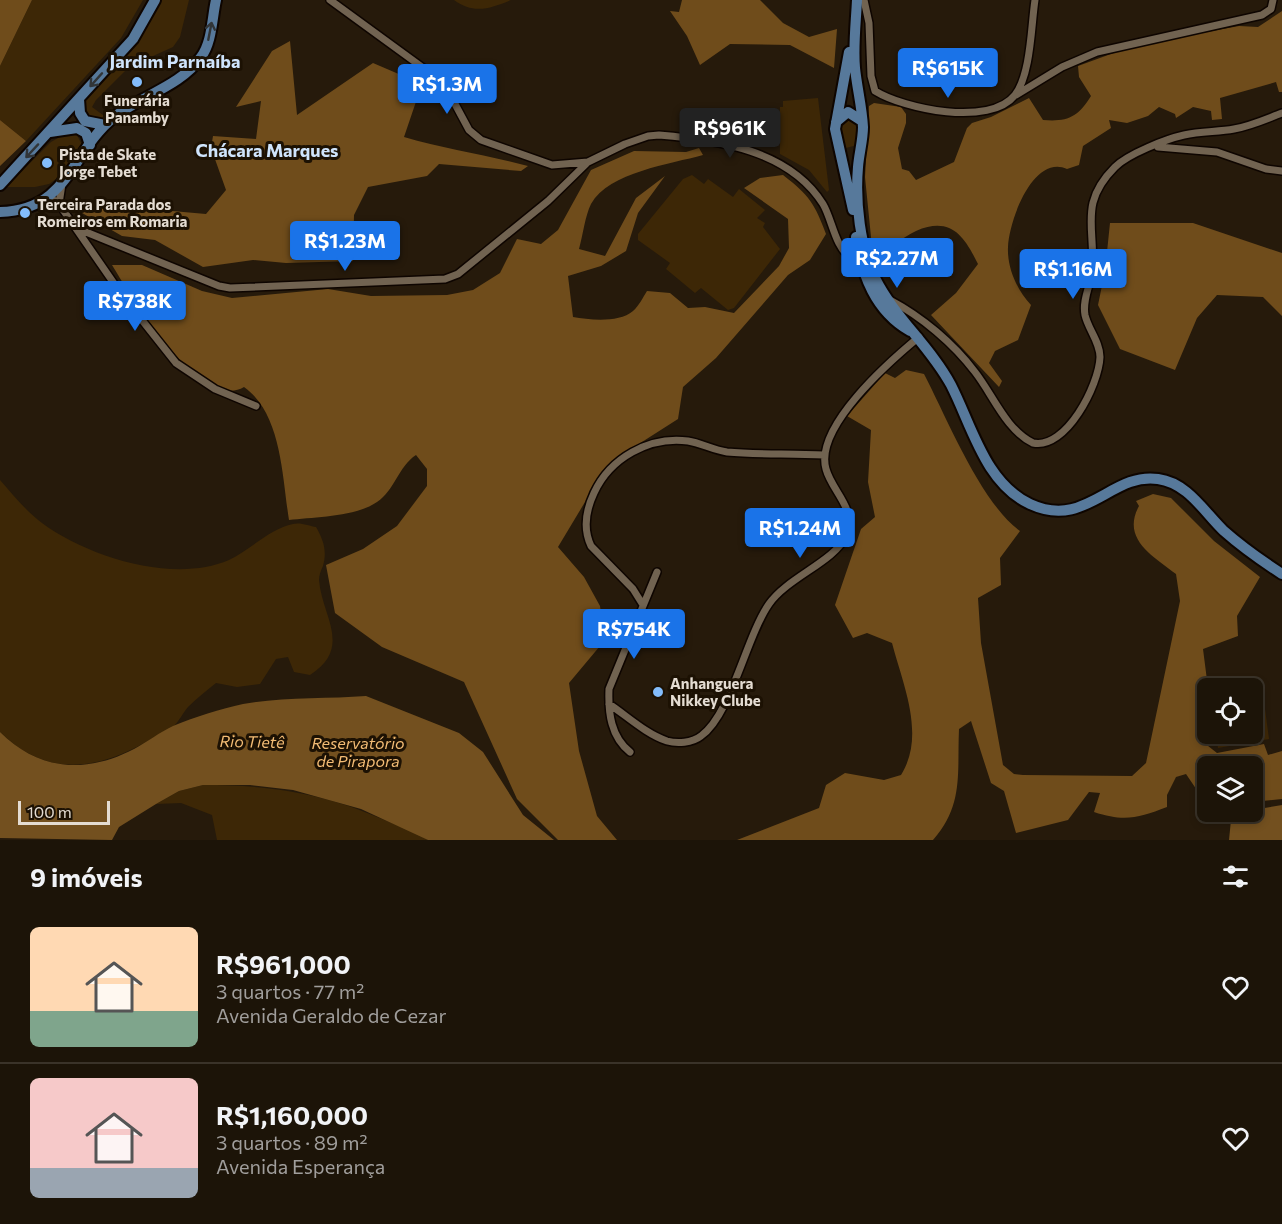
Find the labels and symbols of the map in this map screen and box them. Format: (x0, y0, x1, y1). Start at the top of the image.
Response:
one-way arrow (205, 22, 216, 42)
pin: R$615K (899, 48, 997, 99)
district label: Jardim Parnaíba (110, 50, 240, 72)
pin: R$1.3M (398, 64, 496, 115)
one-way arrow (89, 72, 103, 87)
marker: Funerária Panamby (130, 75, 144, 89)
place label: Funerária Panamby (104, 91, 170, 126)
pin: R$961K (681, 108, 779, 159)
district label: Chácara Marques (195, 139, 339, 161)
one-way arrow (25, 143, 39, 158)
place label: Pista de Skate Jorge Tebet (59, 145, 156, 180)
marker: Pista de Skate Jorge Tebet (40, 156, 54, 170)
place label: Terceira Parada dos Romeiros em Romaria (37, 195, 188, 230)
marker: Terceira Parada dos Romeiros em Romaria (18, 206, 32, 220)
pin: R$1.23M (290, 221, 400, 272)
pin: R$2.27M (842, 238, 952, 289)
pin: R$1.16M (1018, 249, 1128, 300)
pin: R$738K (86, 281, 184, 332)
pin: R$1.24M (745, 508, 855, 559)
pin: R$754K (585, 609, 683, 660)
place label: Anhanguera Nikkey Clube (670, 674, 761, 709)
marker: Anhanguera Nikkey Clube (651, 685, 665, 699)
water label: Rio Tietê (219, 731, 285, 751)
water label: Reservatório de Pirapora (311, 733, 405, 770)
scale bar (18, 798, 110, 826)

